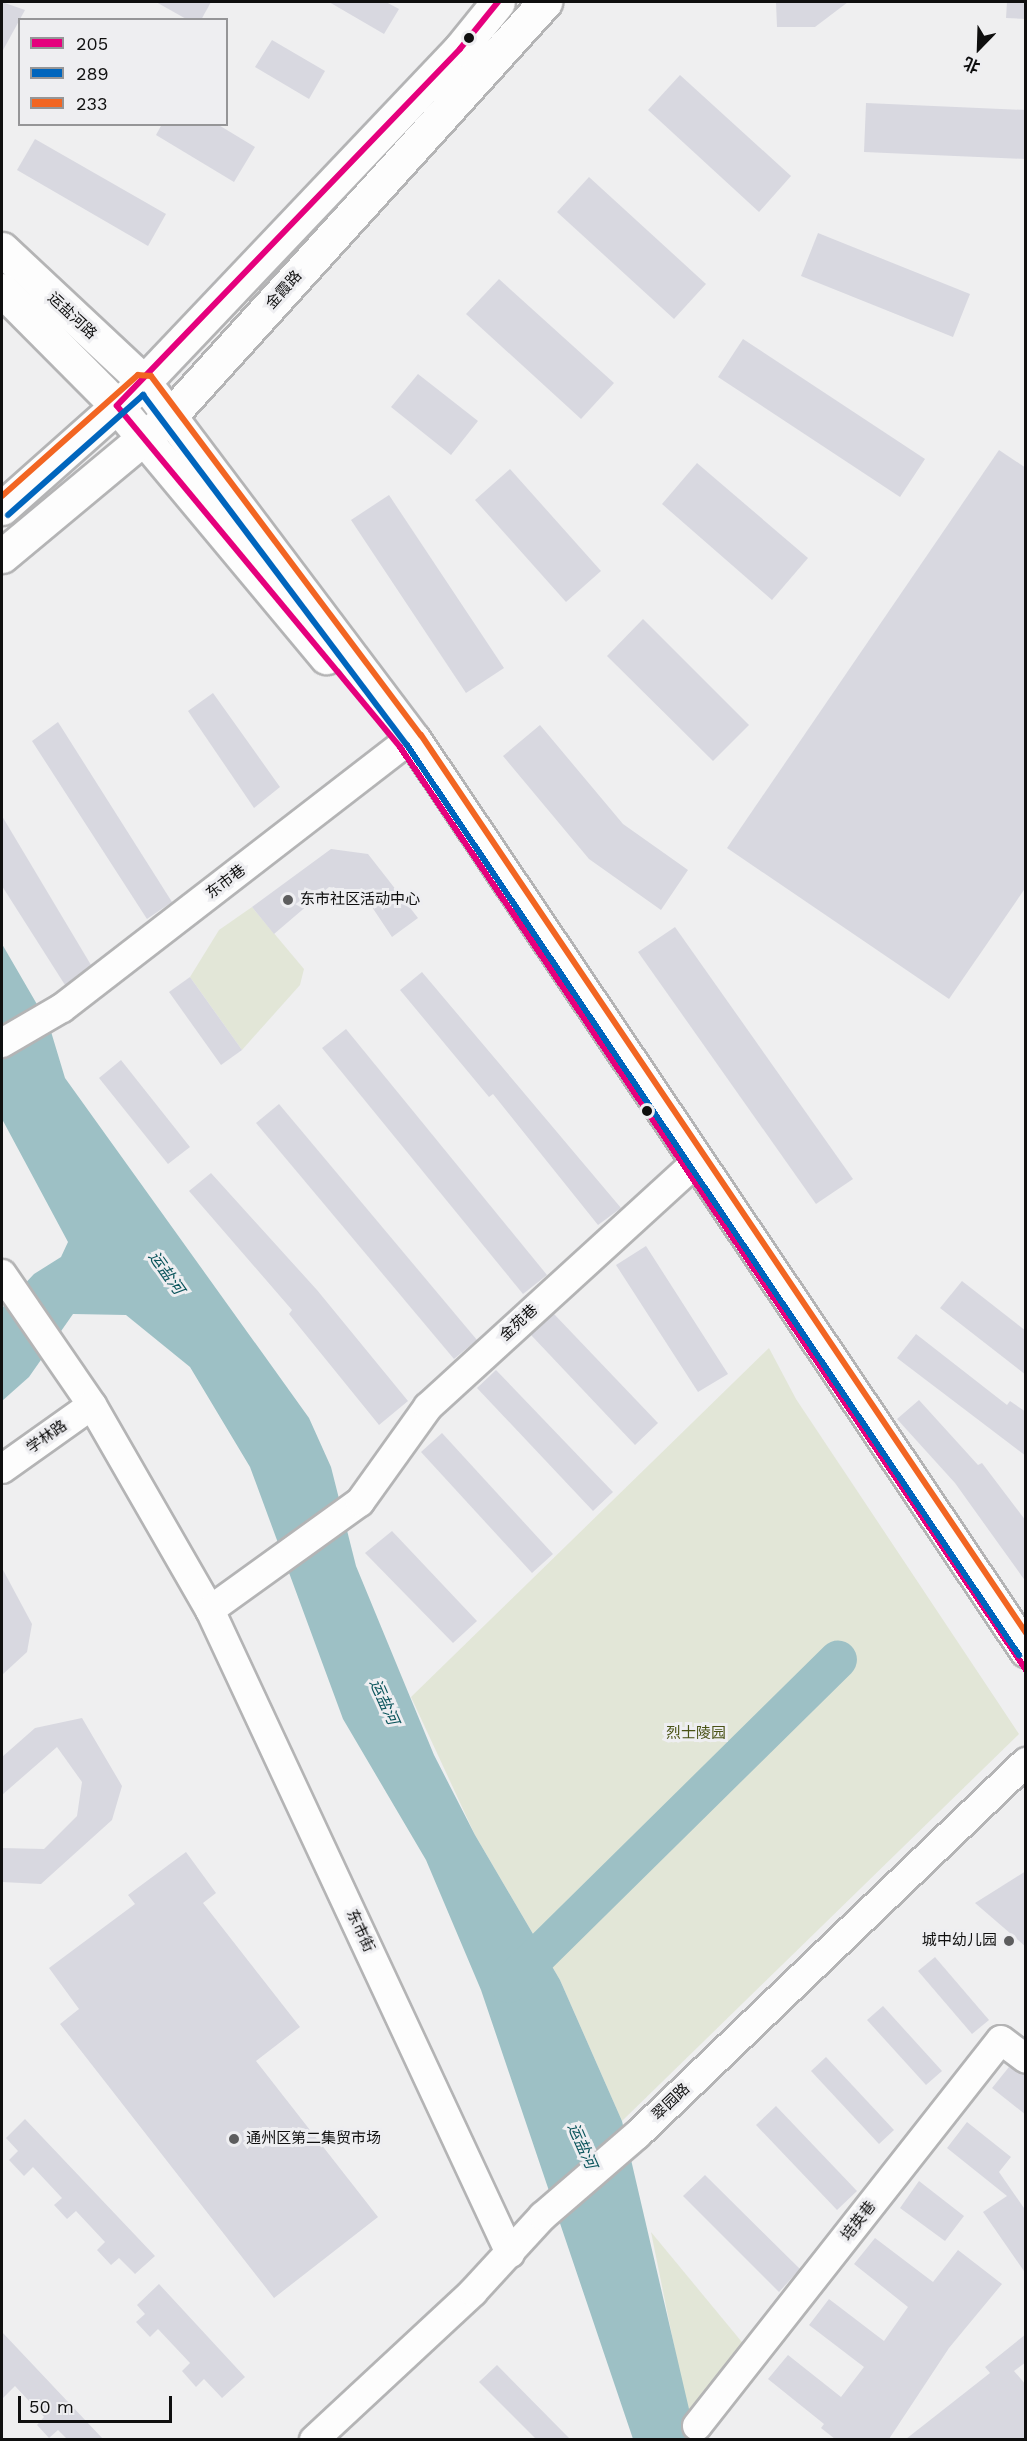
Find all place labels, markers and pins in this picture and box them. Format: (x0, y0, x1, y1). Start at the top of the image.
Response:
unlabelled marker (463, 32, 475, 44)
place label: 东市社区活动中心 (300, 891, 420, 909)
marker: 东市社区活动中心 (281, 893, 295, 907)
unlabelled marker (641, 1105, 653, 1117)
place label: 城中幼儿园 (922, 1932, 997, 1950)
marker: 城中幼儿园 (1002, 1934, 1016, 1948)
place label: 通州区第二集贸市场 (246, 2130, 381, 2148)
marker: 通州区第二集贸市场 (227, 2132, 241, 2146)

